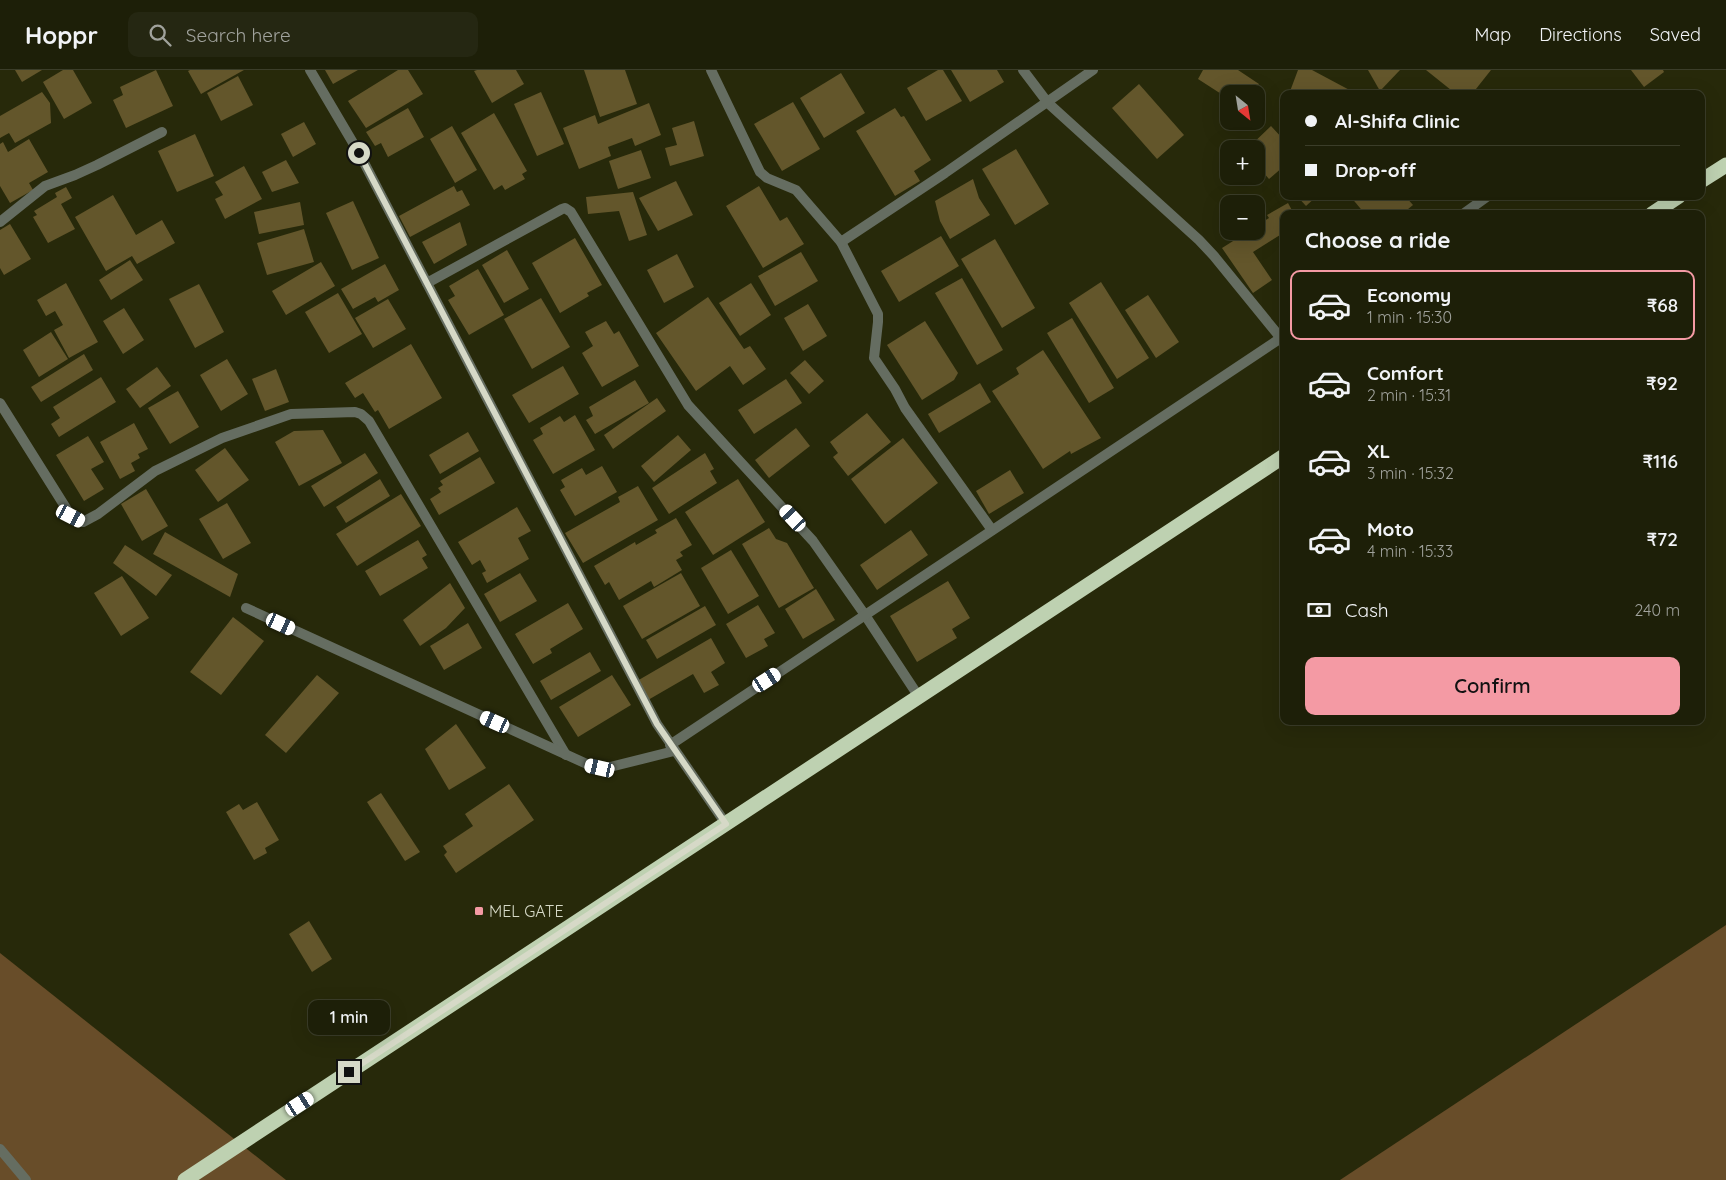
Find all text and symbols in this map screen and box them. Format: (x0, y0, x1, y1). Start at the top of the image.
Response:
search box (128, 12, 478, 57)
text: Hoppr (25, 20, 98, 50)
icon: search (146, 21, 174, 49)
text: Search here (186, 23, 291, 47)
text: Map (1474, 23, 1511, 46)
text: Directions (1539, 23, 1622, 46)
text: Saved (1650, 23, 1701, 46)
north arrow (1220, 85, 1265, 130)
map controls (1220, 85, 1265, 240)
text: Al-Shifa Clinic (1335, 109, 1460, 133)
button: + (1220, 140, 1265, 185)
route start (348, 142, 370, 164)
text: Drop-off (1335, 158, 1416, 182)
button: − (1220, 195, 1265, 240)
text: Choose a ride (1305, 226, 1450, 254)
icon: car (1307, 283, 1352, 328)
text: Economy (1367, 283, 1451, 307)
text: ₹68 (1647, 293, 1678, 317)
text: 1 min · 15:30 (1367, 307, 1452, 327)
icon: car (1307, 361, 1352, 406)
text: Comfort (1367, 361, 1444, 385)
text: ₹92 (1646, 371, 1678, 395)
text: 2 min · 15:31 (1367, 385, 1451, 405)
icon: car (1307, 439, 1352, 484)
text: XL (1367, 439, 1390, 463)
text: ₹116 (1642, 449, 1678, 473)
text: 3 min · 15:32 (1367, 463, 1454, 483)
car (777, 502, 808, 534)
car (54, 503, 87, 529)
icon: car (1307, 517, 1352, 562)
text: Moto (1367, 517, 1414, 541)
text: ₹72 (1646, 527, 1678, 551)
text: 4 min · 15:33 (1367, 541, 1453, 561)
icon: cash (1305, 596, 1333, 624)
text: Cash (1345, 598, 1389, 622)
text: 240 m (1634, 600, 1680, 620)
car (264, 611, 297, 637)
button: Confirm (1305, 657, 1680, 715)
car (750, 666, 783, 694)
car (478, 709, 511, 735)
car (583, 757, 616, 779)
place label: MEL GATE (489, 901, 564, 921)
marker: MEL GATE (473, 905, 485, 917)
callout: 1 min (308, 1000, 390, 1034)
text: 1 min (330, 1007, 368, 1027)
route end (338, 1061, 360, 1083)
car (283, 1090, 316, 1118)

